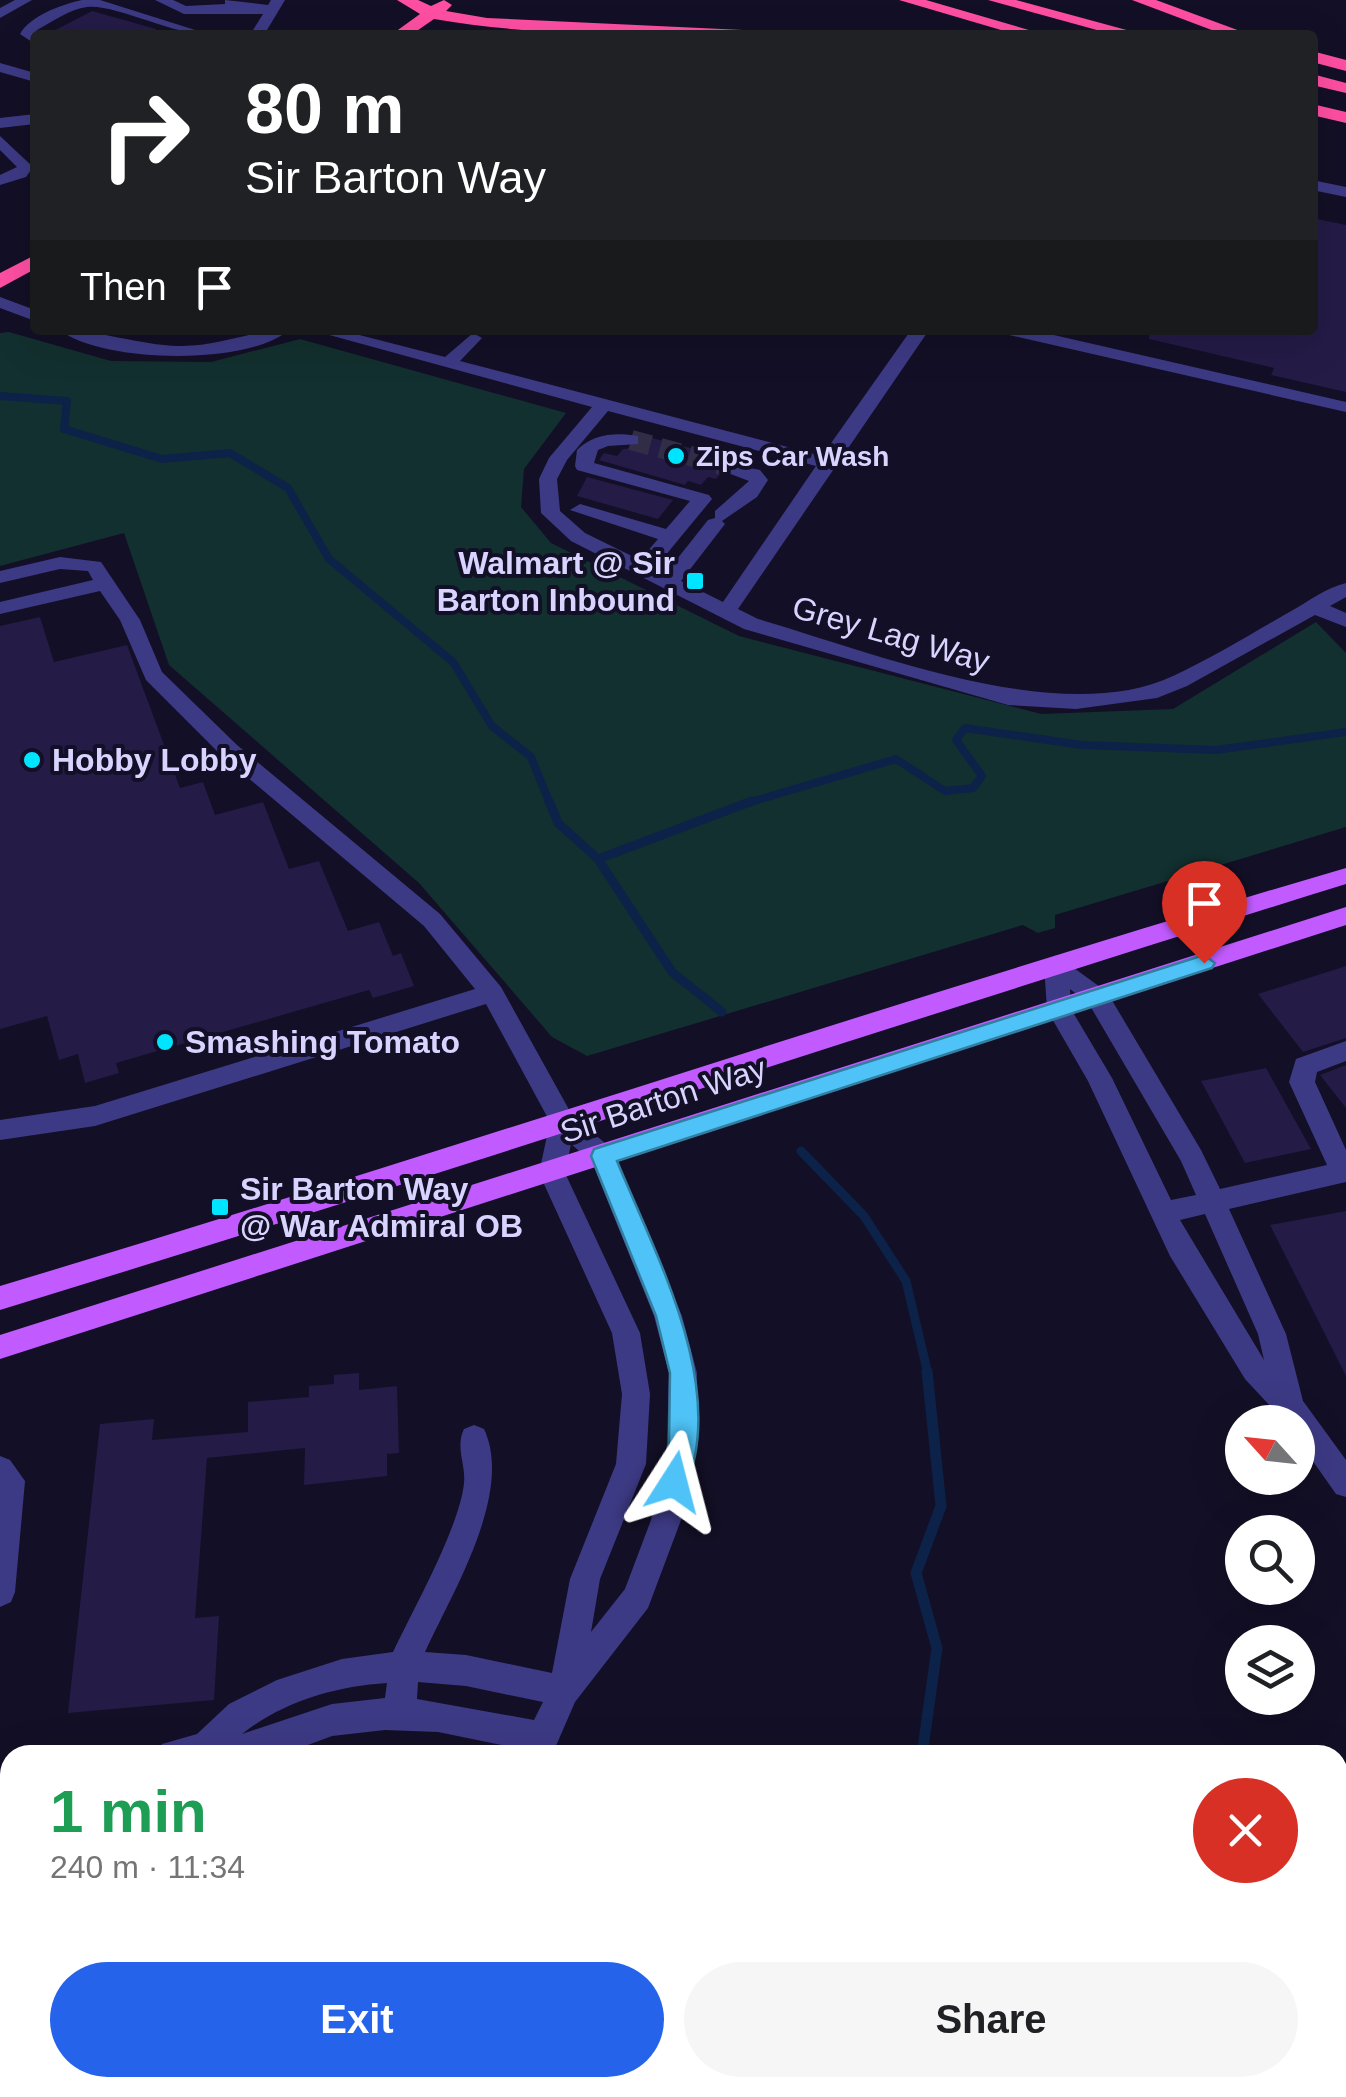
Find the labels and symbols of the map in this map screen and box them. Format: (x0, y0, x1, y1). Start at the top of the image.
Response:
place label: Zips Car Wash (696, 441, 889, 472)
marker: Zips Car Wash (665, 445, 687, 467)
place label: Walmart @ Sir Barton Inbound (437, 545, 675, 618)
marker: Walmart @ Sir Barton Inbound (684, 570, 706, 592)
street label: Grey Lag Way (788, 589, 994, 679)
place label: Hobby Lobby (52, 742, 257, 778)
marker: Hobby Lobby (21, 749, 43, 771)
pin (1162, 861, 1247, 964)
place label: Smashing Tomato (185, 1024, 460, 1060)
marker: Smashing Tomato (154, 1031, 176, 1053)
street label: Sir Barton Way (556, 1050, 770, 1150)
place label: Sir Barton Way @ War Admiral OB (240, 1171, 523, 1244)
marker: Sir Barton Way @ War Admiral OB (209, 1196, 231, 1218)
north arrow (1225, 1405, 1315, 1495)
position arrow (622, 1430, 726, 1534)

